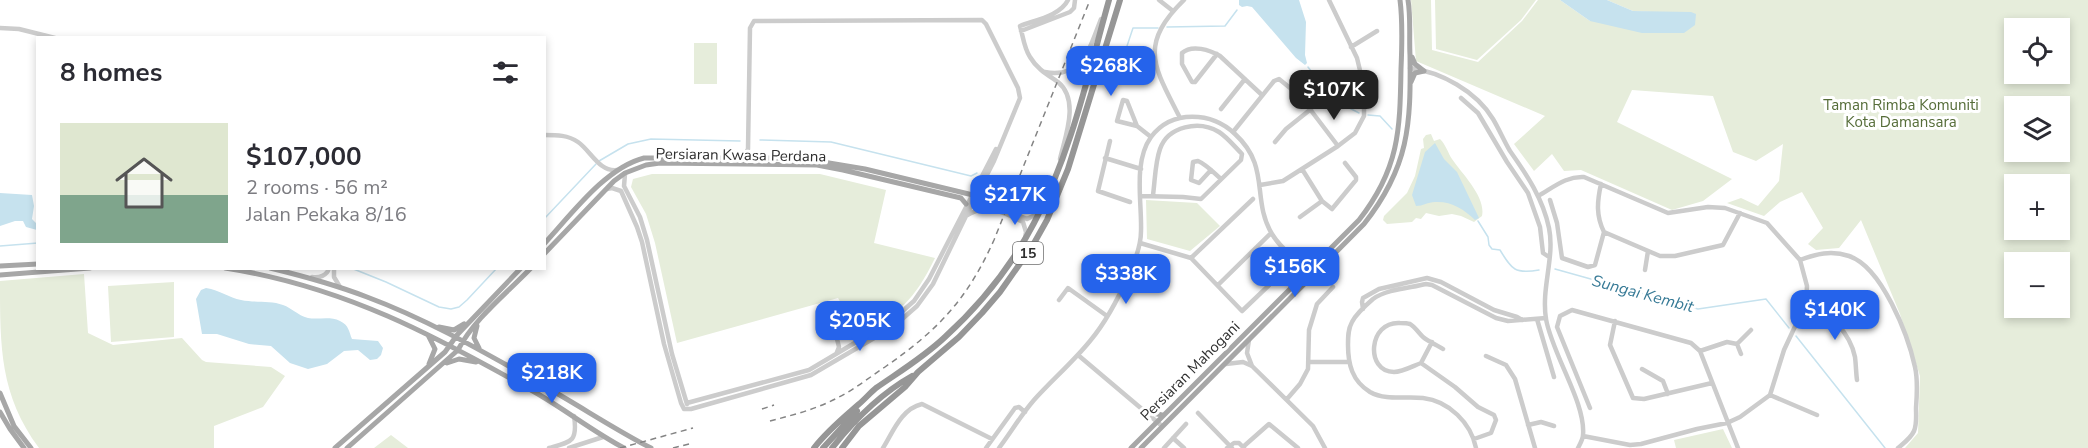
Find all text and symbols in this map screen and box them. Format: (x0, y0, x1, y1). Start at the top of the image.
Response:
map controls (2004, 18, 2070, 318)
button: locate (2004, 18, 2070, 84)
pin: $268K (1069, 46, 1153, 97)
text: $268K (1080, 52, 1142, 79)
text: 8 homes (60, 55, 162, 90)
icon: filters (489, 56, 522, 89)
pin: $107K (1292, 70, 1376, 121)
text: $107K (1303, 76, 1365, 103)
park label: Taman Rimba Komuniti Kota Damansara (1823, 95, 1979, 132)
button: layers (2004, 96, 2070, 162)
text: $107,000 (246, 139, 362, 174)
street label: Persiaran Kwasa Perdana (655, 144, 827, 166)
icon: home (108, 147, 180, 219)
text: 2 rooms · 56 m² (246, 174, 388, 201)
button: + (2004, 174, 2070, 240)
pin: $217K (973, 175, 1057, 226)
text: $217K (984, 181, 1046, 208)
text: Jalan Pekaka 8/16 (246, 201, 407, 228)
road number: 15 (1013, 242, 1043, 264)
pin: $156K (1253, 247, 1337, 298)
button: − (2004, 252, 2070, 318)
text: $156K (1264, 253, 1326, 280)
pin: $338K (1084, 254, 1168, 305)
text: $338K (1095, 260, 1157, 287)
water label: Sungai Kembit (1590, 270, 1696, 318)
pin: $140K (1793, 290, 1877, 341)
text: $140K (1804, 296, 1866, 323)
pin: $205K (818, 301, 902, 352)
text: $205K (829, 307, 891, 334)
street label: Persiaran Mahogani (1136, 317, 1244, 425)
pin: $218K (510, 353, 594, 404)
text: $218K (521, 359, 583, 386)

